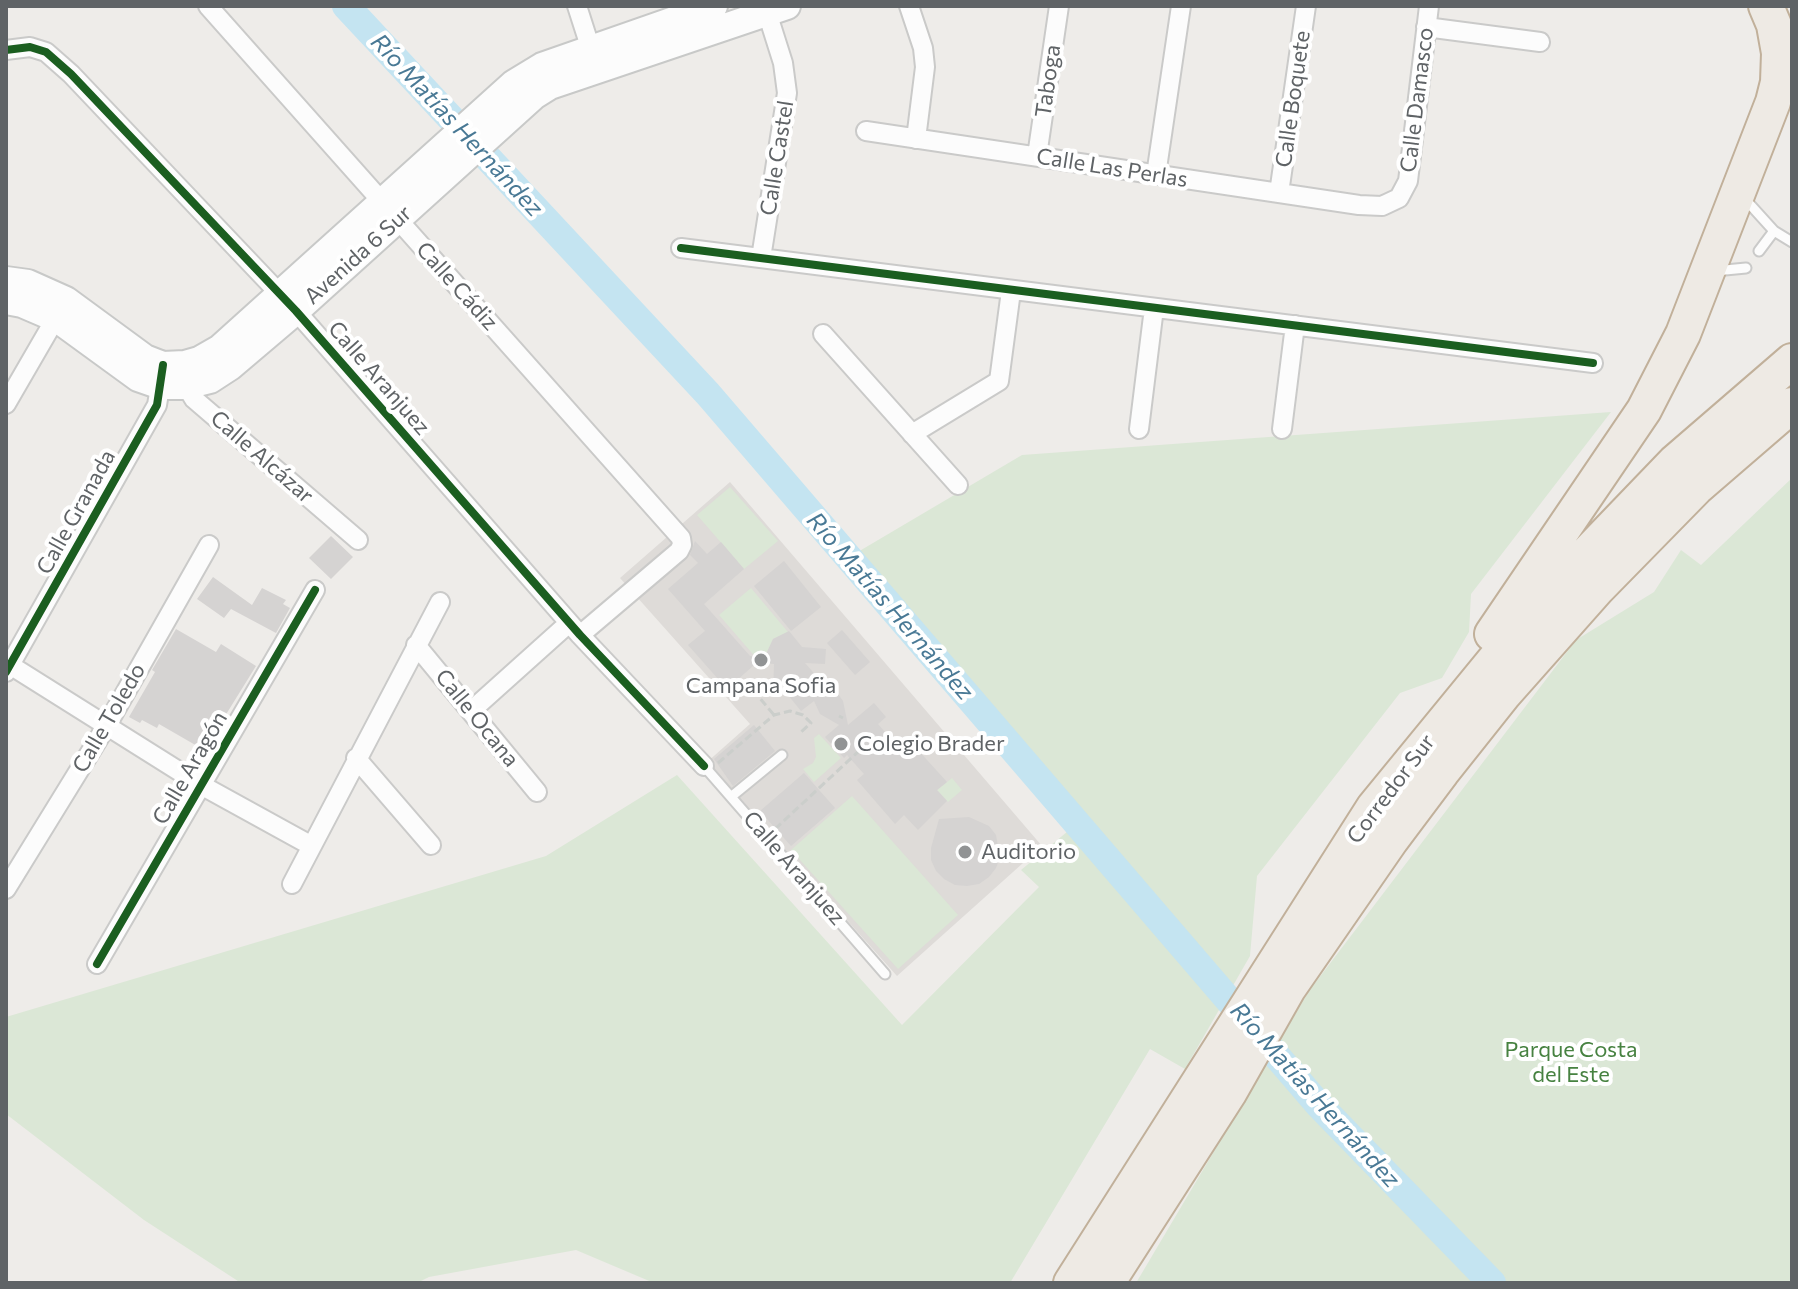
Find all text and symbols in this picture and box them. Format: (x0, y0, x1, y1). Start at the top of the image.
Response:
street label: Calle Damasco (1395, 26, 1439, 174)
water label: Río Matías Hernández (365, 28, 549, 222)
street label: Calle Boquete (1270, 29, 1316, 169)
street label: Taboga (1030, 43, 1066, 119)
street label: Calle Castel (755, 99, 799, 217)
street label: Calle Las Perlas (1034, 143, 1190, 193)
street label: Avenida 6 Sur (299, 200, 417, 310)
street label: Calle Cádiz (411, 237, 503, 335)
street label: Calle Aranjuez (323, 316, 435, 440)
street label: Calle Alcázar (205, 405, 319, 509)
street label: Calle Granada (31, 445, 121, 579)
water label: Río Matías Hernández (801, 506, 979, 706)
marker: Campana Sofia (752, 651, 770, 669)
street label: Calle Toledo (67, 659, 151, 777)
street label: Calle Ocana (430, 664, 524, 772)
place label: Campana Sofia (686, 673, 836, 699)
street label: Calle Aragón (147, 707, 233, 829)
street label: Corredor Sur (1341, 729, 1441, 849)
place label: Colegio Brader (857, 731, 1005, 757)
marker: Colegio Brader (832, 735, 850, 753)
street label: Calle Aranjuez (738, 806, 850, 930)
place label: Auditorio (981, 839, 1076, 865)
marker: Auditorio (956, 843, 974, 861)
water label: Río Matías Hernández (1224, 996, 1406, 1194)
park label: Parque Costa del Este (1504, 1037, 1638, 1088)

